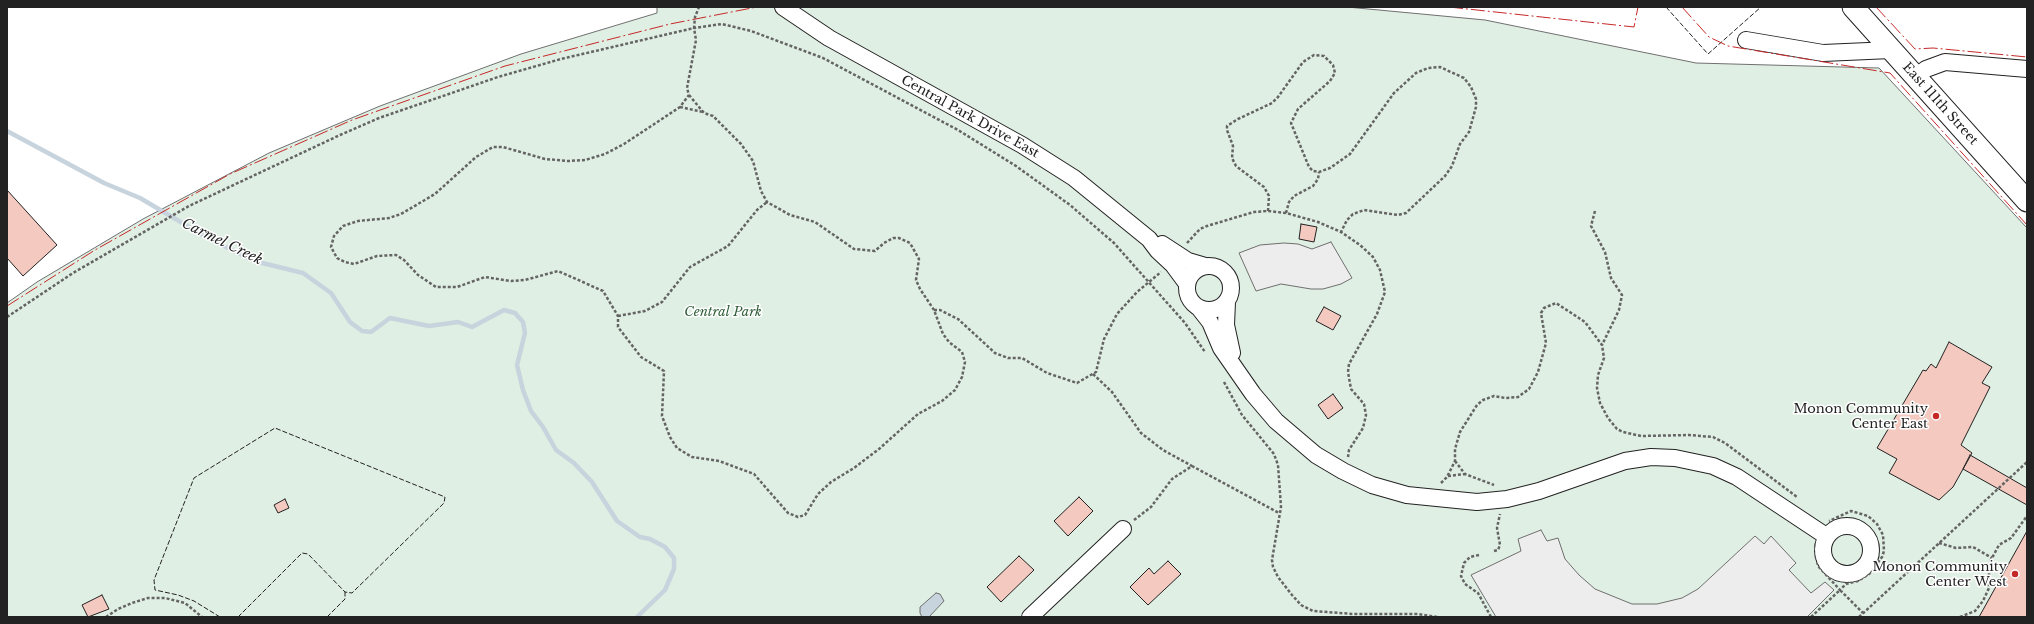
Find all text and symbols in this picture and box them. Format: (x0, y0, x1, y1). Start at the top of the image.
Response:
street label: East 111th Street (1899, 60, 1981, 148)
street label: Central Park Drive East (898, 73, 1042, 161)
water label: Carmel Creek (179, 215, 265, 269)
park label: Central Park (684, 304, 762, 320)
place label: Monon Community Center East (1793, 401, 1928, 432)
marker: Monon Community Center East (1931, 411, 1941, 421)
place label: Monon Community Center West (1872, 559, 2007, 590)
marker: Monon Community Center West (2010, 569, 2020, 579)

